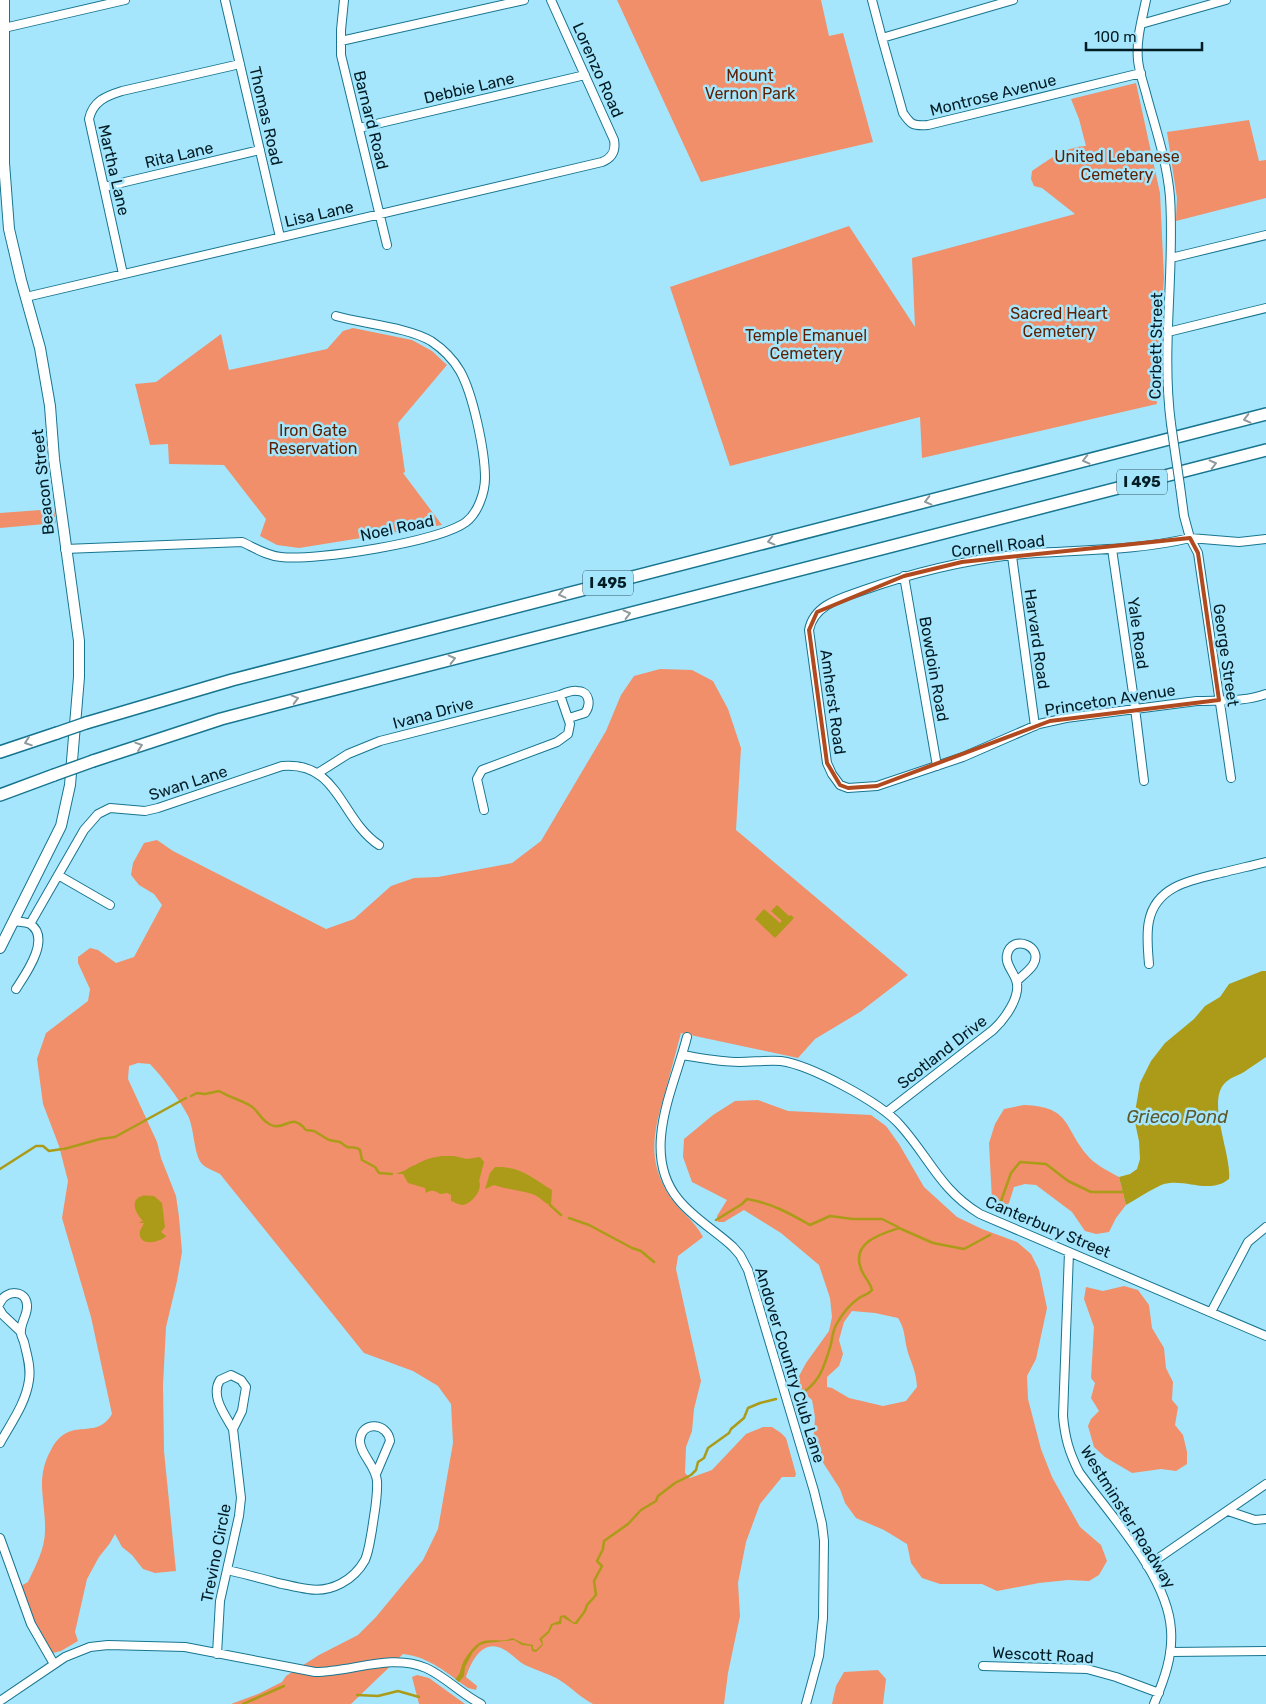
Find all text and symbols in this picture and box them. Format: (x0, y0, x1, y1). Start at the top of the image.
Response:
street label: Lorenzo Road (569, 20, 627, 120)
scale bar (1086, 20, 1202, 52)
text: 100 m (1094, 28, 1136, 46)
street label: Thomas Road (245, 65, 287, 167)
park label: Mount Vernon Park (705, 66, 796, 103)
street label: Debbie Lane (422, 68, 516, 108)
street label: Barnard Road (350, 69, 392, 171)
street label: Montrose Avenue (928, 70, 1058, 120)
street label: Martha Lane (94, 123, 134, 217)
street label: Rita Lane (143, 138, 215, 172)
park label: United Lebanese Cemetery (1054, 147, 1180, 184)
street label: Lisa Lane (283, 197, 355, 231)
street label: Corbett Street (1146, 292, 1166, 400)
park label: Sacred Heart Cemetery (1010, 304, 1108, 341)
park label: Temple Emanuel Cemetery (745, 326, 867, 363)
one-way arrow (1242, 413, 1251, 424)
park label: Iron Gate Reservation (269, 421, 357, 458)
street label: Beacon Street (28, 428, 58, 536)
one-way arrow (1081, 454, 1090, 465)
one-way arrow (1208, 459, 1217, 470)
road number: I 495 (1117, 470, 1167, 494)
one-way arrow (925, 495, 933, 505)
street label: Noel Road (358, 511, 436, 545)
street label: Cornell Road (950, 531, 1046, 561)
one-way arrow (766, 535, 775, 546)
road number: I 495 (583, 570, 633, 596)
one-way arrow (558, 588, 567, 599)
street label: Harvard Road (1021, 588, 1053, 690)
street label: Yale Road (1124, 596, 1152, 670)
street label: George Street (1209, 602, 1243, 708)
one-way arrow (622, 609, 631, 620)
street label: Bowdoin Road (915, 615, 953, 723)
street label: Amherst Road (816, 648, 850, 756)
one-way arrow (448, 654, 457, 665)
street label: Princeton Avenue (1043, 680, 1177, 720)
street label: Ivana Drive (391, 693, 475, 733)
one-way arrow (290, 694, 299, 705)
one-way arrow (25, 736, 33, 746)
one-way arrow (135, 741, 143, 751)
street label: Swan Lane (146, 761, 230, 805)
street label: Scotland Drive (893, 1011, 991, 1093)
water label: Grieco Pond (1126, 1106, 1228, 1128)
street label: Canterbury Street (983, 1192, 1113, 1262)
street label: Andover Country Club Lane (751, 1265, 829, 1465)
street label: Westminster Roadway (1076, 1442, 1180, 1592)
street label: Trevino Circle (197, 1502, 235, 1604)
street label: Wescott Road (992, 1643, 1094, 1667)

